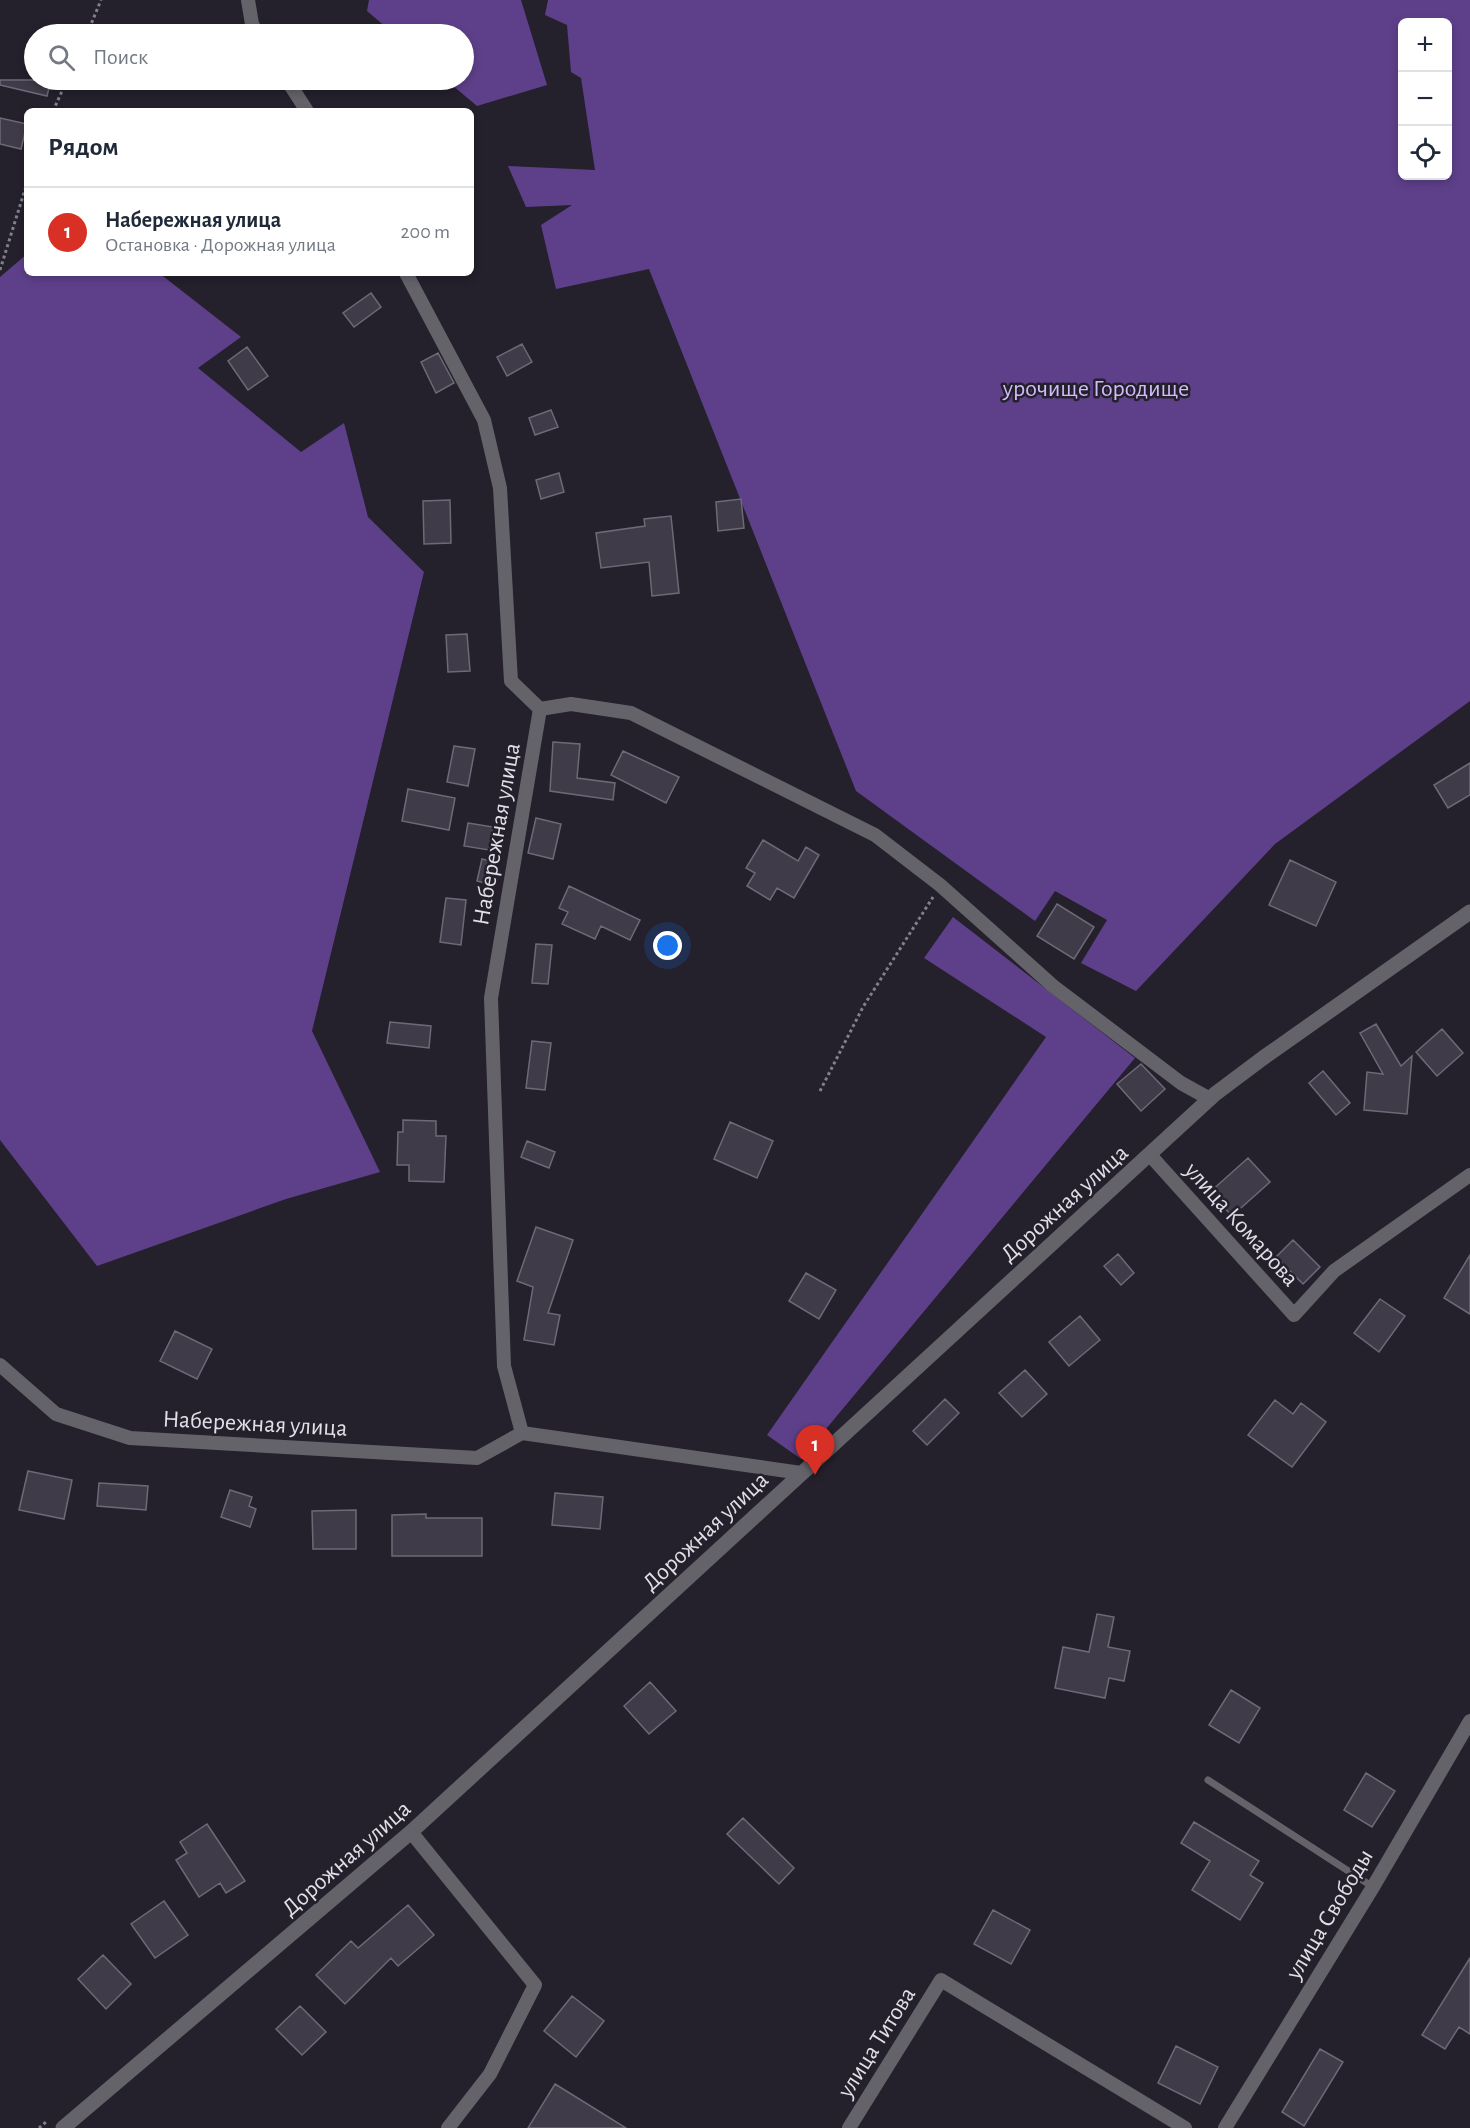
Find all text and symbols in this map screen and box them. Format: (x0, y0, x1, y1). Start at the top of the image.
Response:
map controls (1398, 18, 1452, 180)
button: + (1398, 18, 1452, 72)
search box (24, 24, 474, 90)
icon: search (45, 41, 78, 74)
text: Поиск (93, 46, 148, 68)
button: − (1398, 72, 1452, 126)
button: locate (1398, 126, 1452, 180)
text: Рядом (48, 134, 119, 160)
text: Набережная улица (105, 209, 281, 231)
text: 1 (64, 222, 71, 242)
text: 200 m (400, 222, 450, 242)
text: Остановка · Дорожная улица (105, 235, 336, 255)
park label: урочище Городище (1002, 377, 1189, 401)
street label: Набережная улица (469, 741, 525, 927)
your location (653, 931, 682, 960)
street label: Дорожная улица (996, 1141, 1133, 1267)
street label: улица Комарова (1179, 1157, 1303, 1291)
street label: Набережная улица (162, 1407, 348, 1441)
pin: 1 (796, 1426, 834, 1475)
street label: Дорожная улица (638, 1468, 773, 1596)
street label: Дорожная улица (278, 1797, 416, 1921)
street label: улица Свободы (1281, 1845, 1378, 1985)
street label: улица Титова (833, 1983, 920, 2103)

